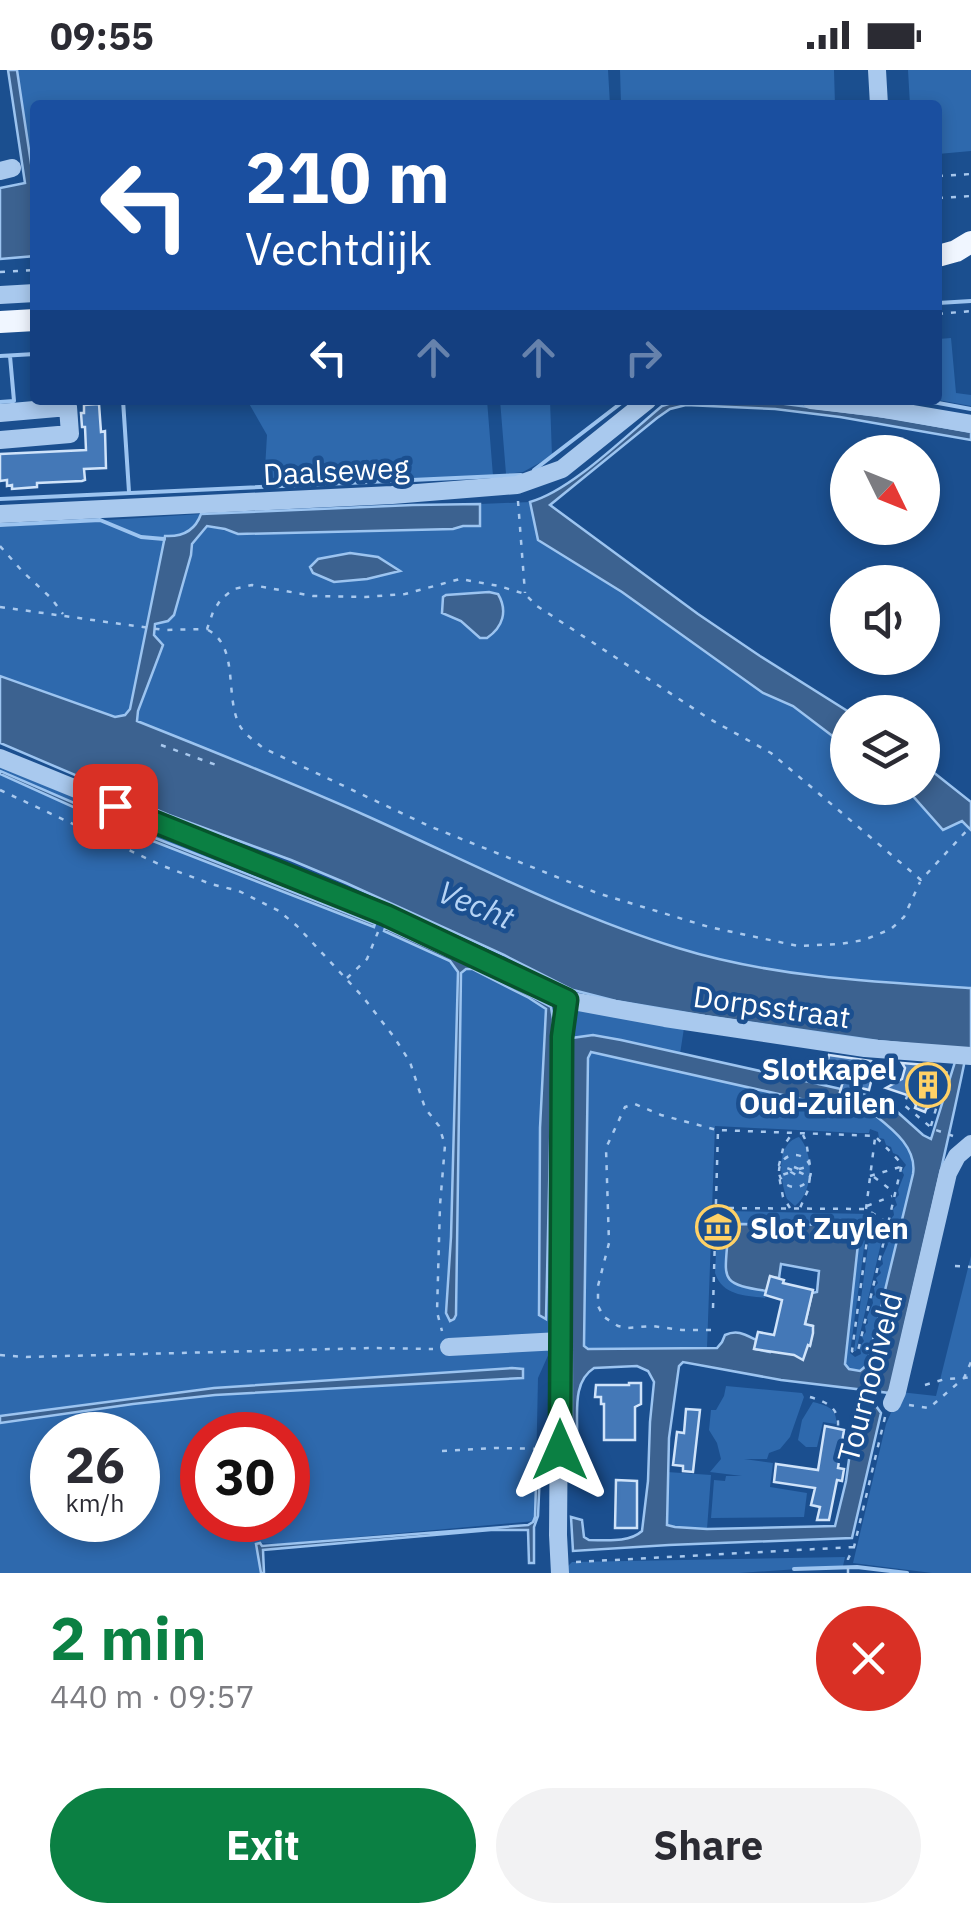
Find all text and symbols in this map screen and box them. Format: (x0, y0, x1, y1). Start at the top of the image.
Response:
text: 09:55 (50, 11, 154, 60)
text: 210 m (245, 131, 450, 222)
icon: left (80, 140, 210, 270)
text: Vechtdijk (245, 219, 432, 277)
icon: left (301, 330, 356, 385)
icon: ahead (406, 330, 461, 385)
icon: ahead (511, 330, 566, 385)
icon: right (616, 330, 671, 385)
north arrow (830, 435, 940, 545)
map controls (830, 435, 940, 805)
street label: Daalseweg (262, 447, 410, 493)
button: sound (830, 565, 940, 675)
button: layers (830, 695, 940, 805)
pin (73, 764, 158, 849)
icon: arrive (88, 779, 143, 834)
water label: Vecht (432, 870, 521, 938)
street label: Dorpsstraat (691, 976, 853, 1036)
place label: Slotkapel Oud-Zuilen (739, 1049, 896, 1122)
building icon: Slotkapel Oud-Zuilen (905, 1062, 951, 1108)
museum icon: Slot Zuylen (695, 1204, 741, 1250)
place label: Slot Zuylen (750, 1208, 909, 1247)
street label: Tournooiveld (828, 1288, 910, 1466)
position arrow (508, 1398, 612, 1502)
speed limit sign: 30 (180, 1412, 310, 1542)
text: 26 (65, 1432, 125, 1497)
text: km/h (66, 1486, 124, 1519)
text: 2 min (50, 1598, 207, 1677)
button: close (816, 1606, 921, 1711)
text: 440 m · 09:57 (50, 1675, 255, 1717)
button: Exit (50, 1788, 476, 1903)
button: Share (496, 1788, 921, 1903)

